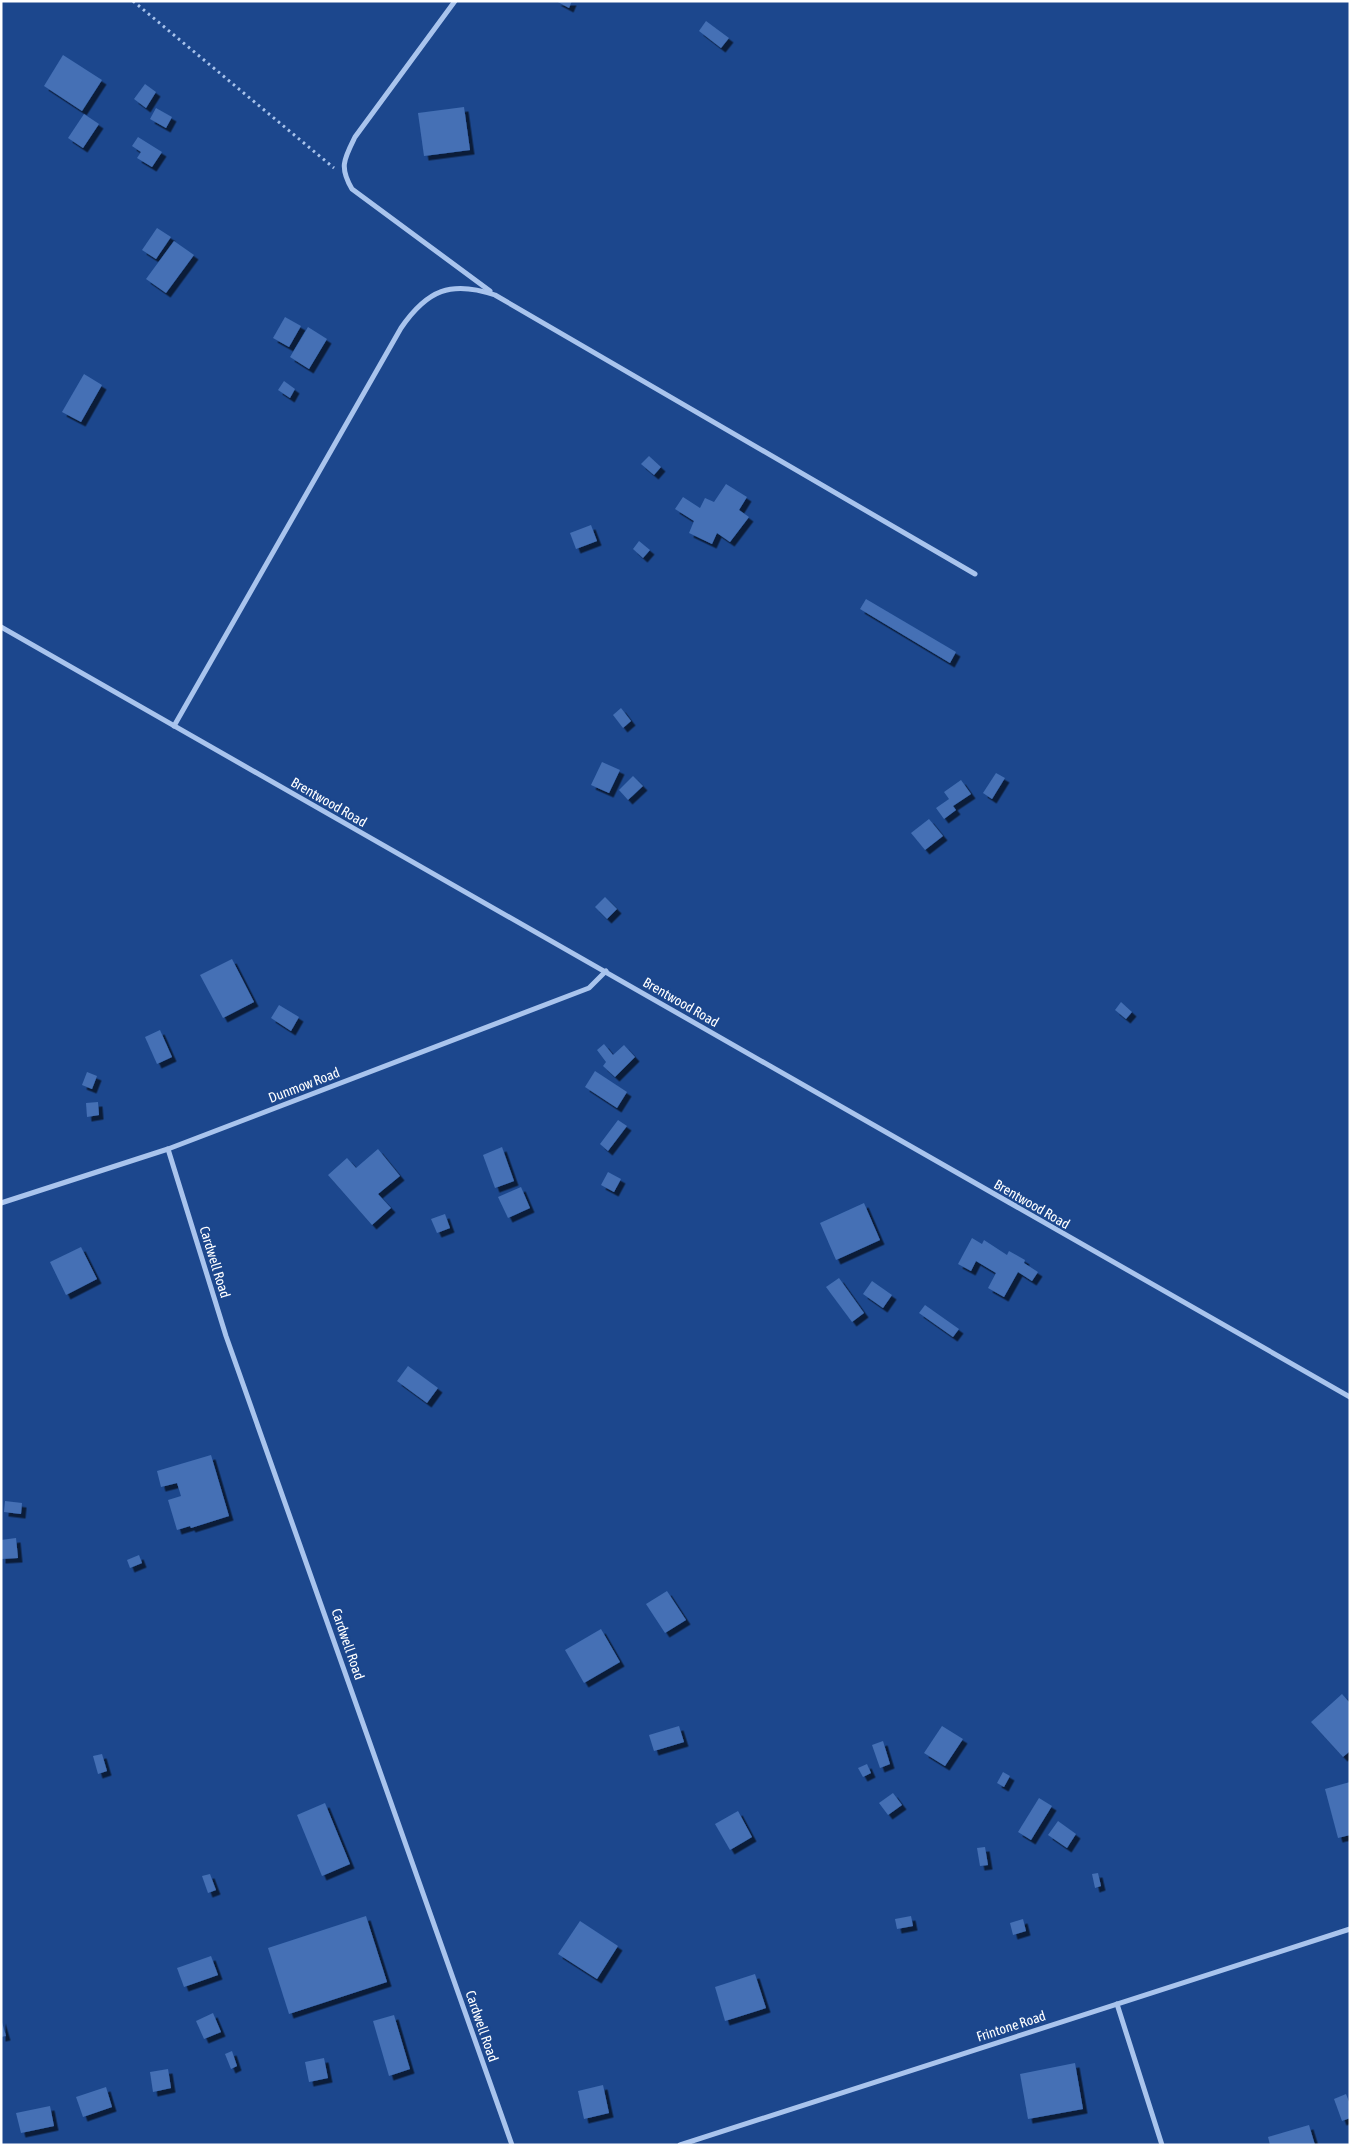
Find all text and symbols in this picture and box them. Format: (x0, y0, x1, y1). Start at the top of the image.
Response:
street label: Brentwood Road (288, 774, 370, 830)
street label: Brentwood Road (640, 974, 722, 1030)
street label: Dunmow Road (266, 1064, 342, 1106)
street label: Brentwood Road (991, 1176, 1073, 1232)
street label: Cardwell Road (196, 1224, 234, 1300)
street label: Cardwell Road (328, 1606, 368, 1682)
street label: Cardwell Road (462, 1988, 502, 2064)
street label: Frintone Road (974, 2007, 1048, 2045)

